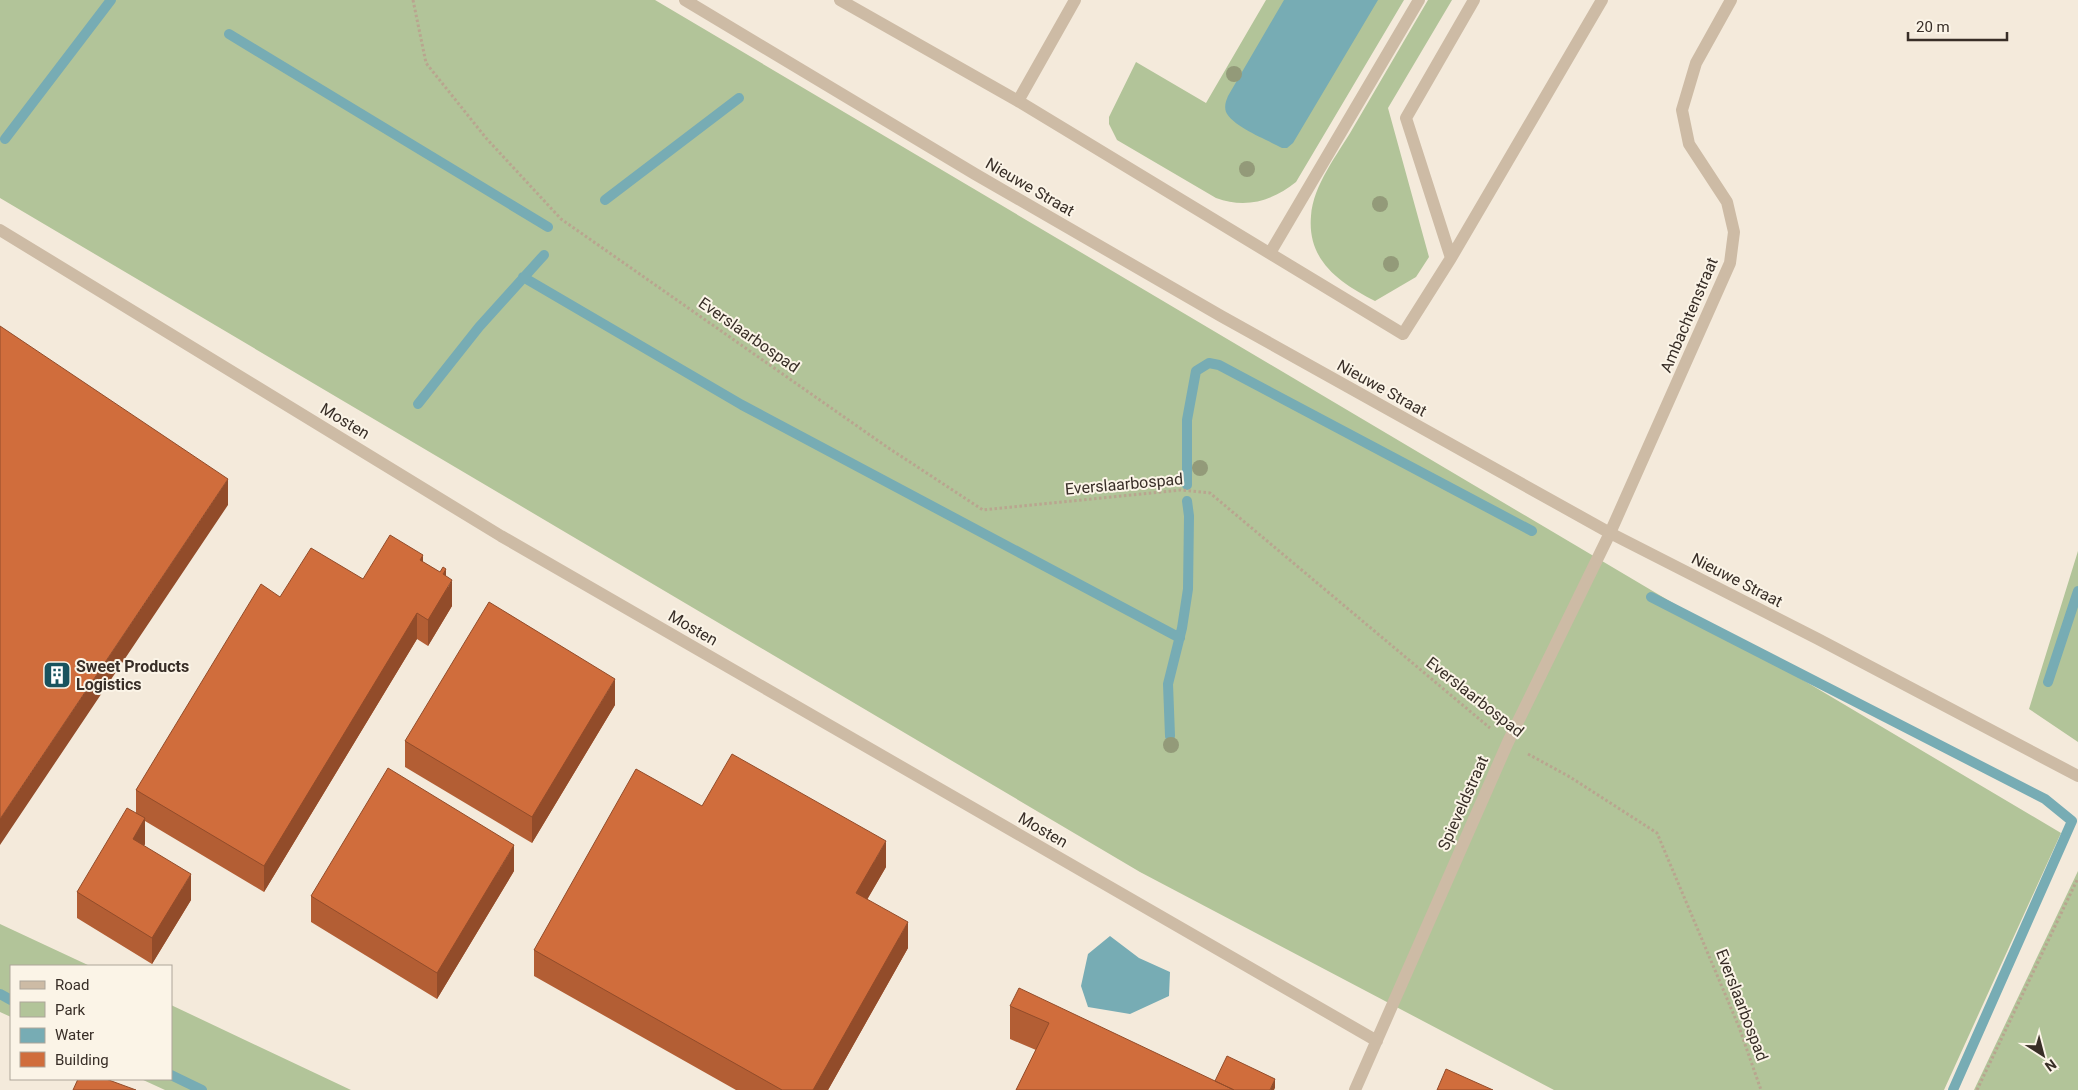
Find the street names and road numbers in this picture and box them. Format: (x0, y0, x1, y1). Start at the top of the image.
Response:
street label: Nieuwe Straat (982, 154, 1078, 220)
street label: Ambachtenstraat (1656, 255, 1722, 375)
street label: Everslaarbospad (695, 293, 803, 377)
street label: Nieuwe Straat (1334, 356, 1430, 420)
street label: Mosten (317, 399, 373, 443)
street label: Everslaarbospad (1064, 469, 1184, 499)
street label: Nieuwe Straat (1688, 549, 1786, 611)
street label: Mosten (665, 606, 721, 650)
street label: Everslaarbospad (1422, 653, 1528, 741)
street label: Spieveldstraat (1434, 753, 1492, 853)
street label: Mosten (1015, 808, 1071, 852)
street label: Everslaarbospad (1712, 946, 1772, 1064)

